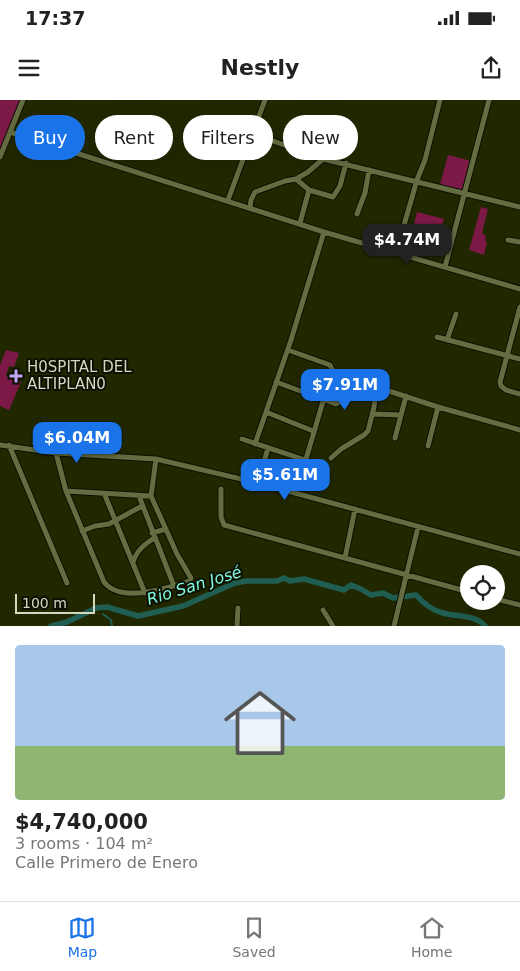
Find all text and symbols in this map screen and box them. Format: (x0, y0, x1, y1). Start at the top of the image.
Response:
text: 17:37 (25, 7, 85, 29)
icon: menu (15, 54, 43, 82)
icon: share (477, 54, 505, 82)
text: Nestly (221, 55, 299, 80)
chip: Buy (15, 115, 85, 160)
chip: Rent (95, 115, 173, 160)
chip: Filters (183, 115, 273, 160)
chip: New (283, 115, 358, 160)
pin: $4.74M (366, 224, 448, 266)
text: $4.74M (374, 230, 440, 249)
place label: H0SPITAL DEL ALTIPLAN0 (27, 358, 132, 393)
pin: $7.91M (304, 368, 386, 411)
marker: H0SPITAL DEL ALTIPLAN0 (9, 369, 23, 383)
text: $7.91M (312, 375, 378, 394)
pin: $6.04M (36, 422, 118, 464)
text: $6.04M (44, 428, 110, 447)
pin: $5.61M (244, 458, 326, 501)
text: $5.61M (252, 465, 318, 484)
water label: Rio San José (144, 562, 244, 609)
map controls (460, 565, 505, 610)
button: locate (460, 565, 505, 610)
scale bar (15, 591, 95, 614)
text: 100 m (22, 595, 67, 611)
icon: home (215, 678, 305, 768)
text: $4,740,000 (15, 810, 148, 834)
text: 3 rooms · 104 m² (15, 834, 153, 853)
text: Calle Primero de Enero (15, 853, 198, 872)
tab: Map (68, 914, 97, 960)
tab: Saved (232, 914, 276, 960)
tab: Home (411, 914, 452, 960)

